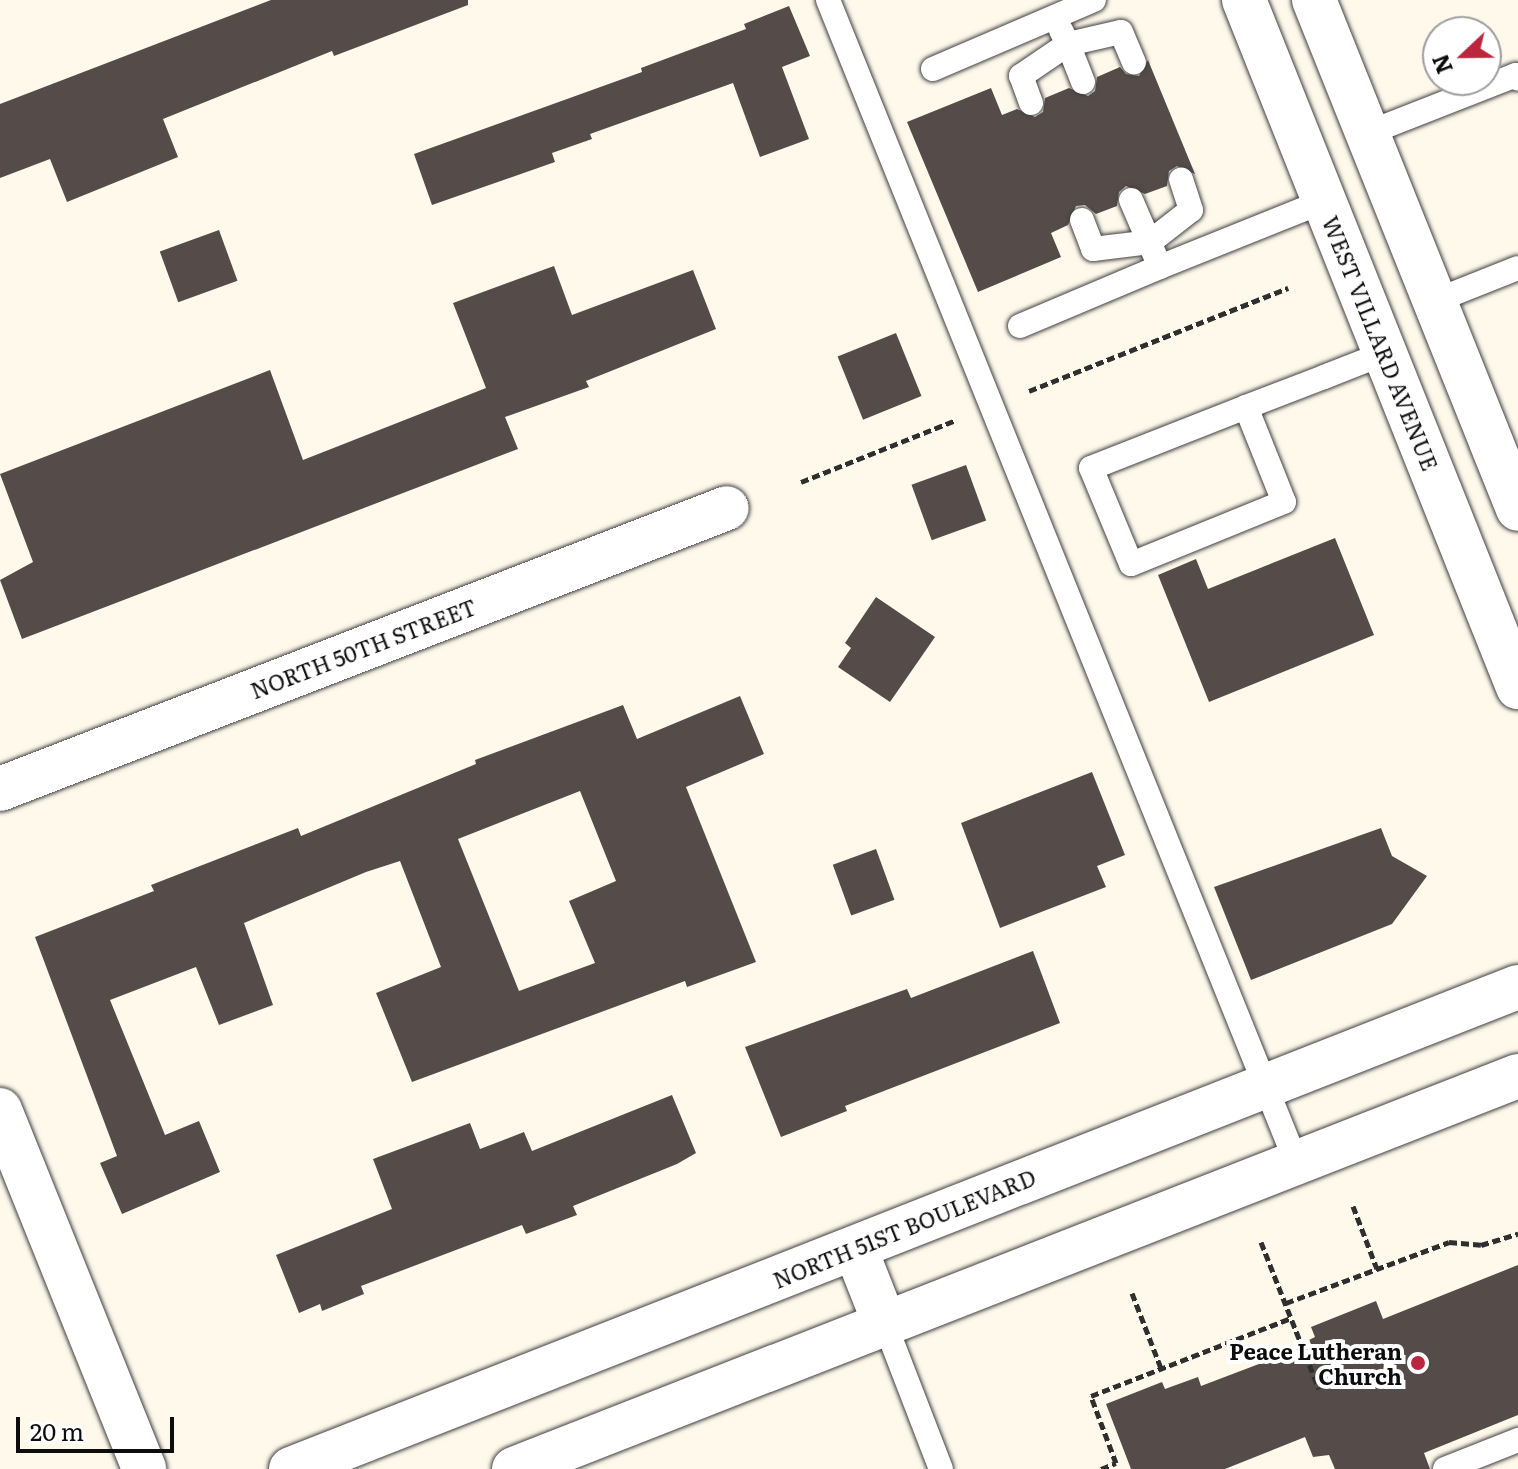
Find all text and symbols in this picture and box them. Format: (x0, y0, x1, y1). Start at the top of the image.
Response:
north arrow (1422, 16, 1502, 96)
text: N (1422, 50, 1460, 79)
street label: WEST VILLARD AVENUE (1318, 212, 1444, 474)
street label: NORTH 50TH STREET (246, 593, 480, 703)
street label: NORTH 51ST BOULEVARD (769, 1163, 1039, 1293)
place label: Peace Lutheran Church (1229, 1337, 1402, 1388)
marker: Peace Lutheran Church (1409, 1354, 1427, 1372)
scale bar (20, 1401, 178, 1451)
text: 20 m (30, 1413, 84, 1448)

